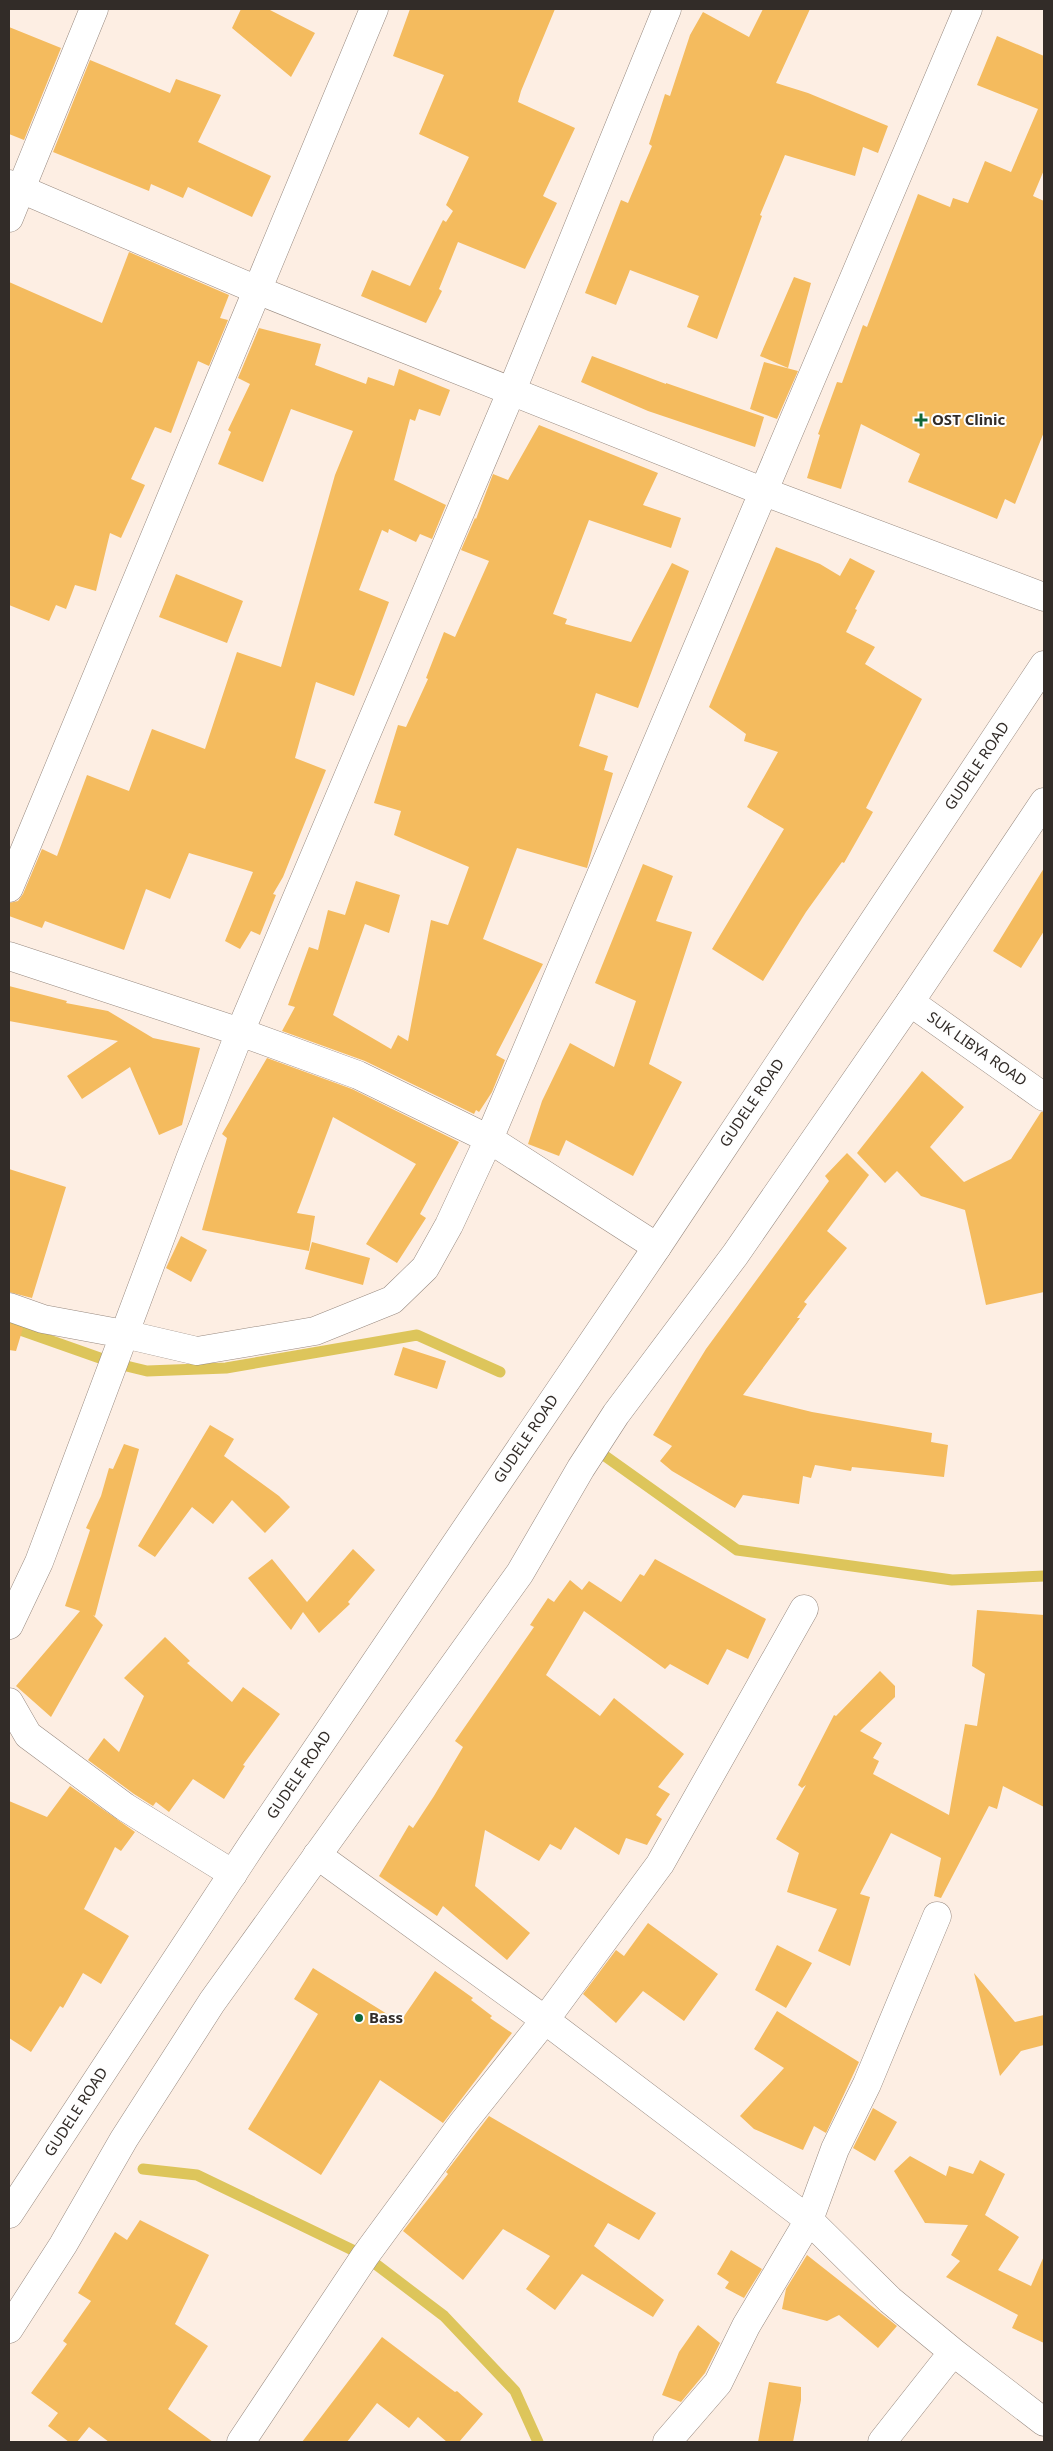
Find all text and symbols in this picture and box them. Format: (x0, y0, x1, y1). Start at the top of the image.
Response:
place label: OST Clinic (932, 409, 1006, 429)
marker: OST Clinic (914, 413, 928, 427)
street label: GUDELE ROAD (939, 717, 1013, 814)
street label: SUK LIBYA ROAD (924, 1006, 1031, 1090)
street label: GUDELE ROAD (714, 1054, 788, 1151)
street label: GUDELE ROAD (488, 1390, 562, 1487)
street label: GUDELE ROAD (261, 1726, 335, 1823)
place label: Bass (369, 2007, 403, 2027)
marker: Bass (353, 2012, 365, 2024)
street label: GUDELE ROAD (39, 2063, 112, 2160)

